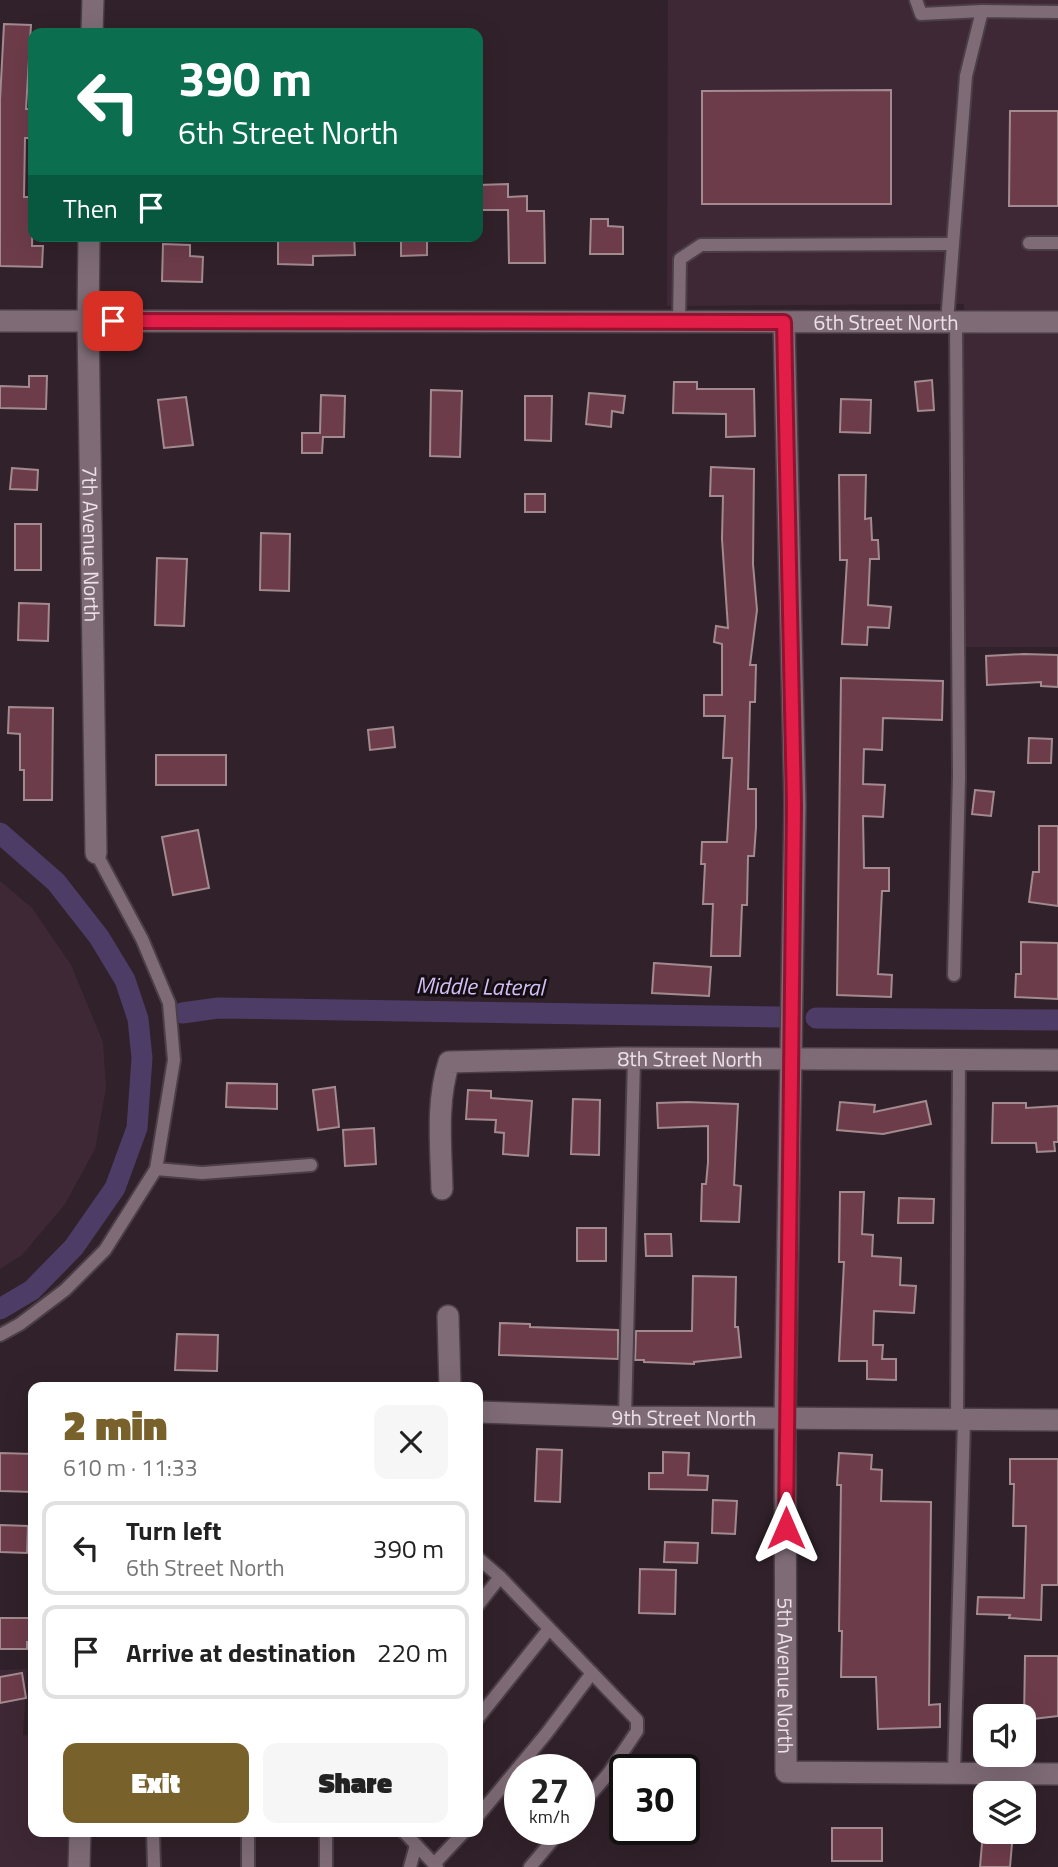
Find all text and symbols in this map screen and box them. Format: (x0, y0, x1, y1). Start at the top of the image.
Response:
text: 390 m (178, 40, 312, 115)
icon: left (63, 56, 154, 147)
text: 6th Street North (178, 108, 399, 156)
text: Then (63, 189, 118, 228)
icon: arrive (132, 189, 170, 227)
pin (83, 291, 143, 351)
icon: arrive (94, 302, 132, 340)
street label: 6th Street North (814, 306, 958, 338)
street label: 7th Avenue North (74, 465, 109, 622)
water label: Middle Lateral (415, 967, 548, 1005)
street label: 8th Street North (618, 1042, 763, 1075)
text: 2 min (63, 1392, 167, 1456)
street label: 9th Street North (611, 1401, 757, 1434)
button: close (374, 1405, 448, 1479)
text: 610 m · 11:33 (63, 1450, 198, 1485)
position arrow (749, 1491, 823, 1565)
text: Turn left (126, 1511, 221, 1550)
icon: left (67, 1529, 105, 1567)
text: 390 m (373, 1529, 444, 1568)
text: 6th Street North (126, 1550, 285, 1585)
street label: 5th Avenue North (770, 1597, 802, 1754)
icon: arrive (67, 1633, 105, 1671)
text: Arrive at destination (126, 1633, 356, 1672)
text: 220 m (377, 1633, 448, 1672)
map controls (973, 1704, 1036, 1844)
button: sound (973, 1704, 1036, 1767)
button: Exit (63, 1743, 249, 1823)
button: Share (263, 1743, 448, 1823)
speed limit sign: 30 (609, 1754, 700, 1845)
text: 27 (530, 1763, 569, 1817)
button: layers (973, 1781, 1036, 1844)
text: km/h (529, 1803, 570, 1830)

